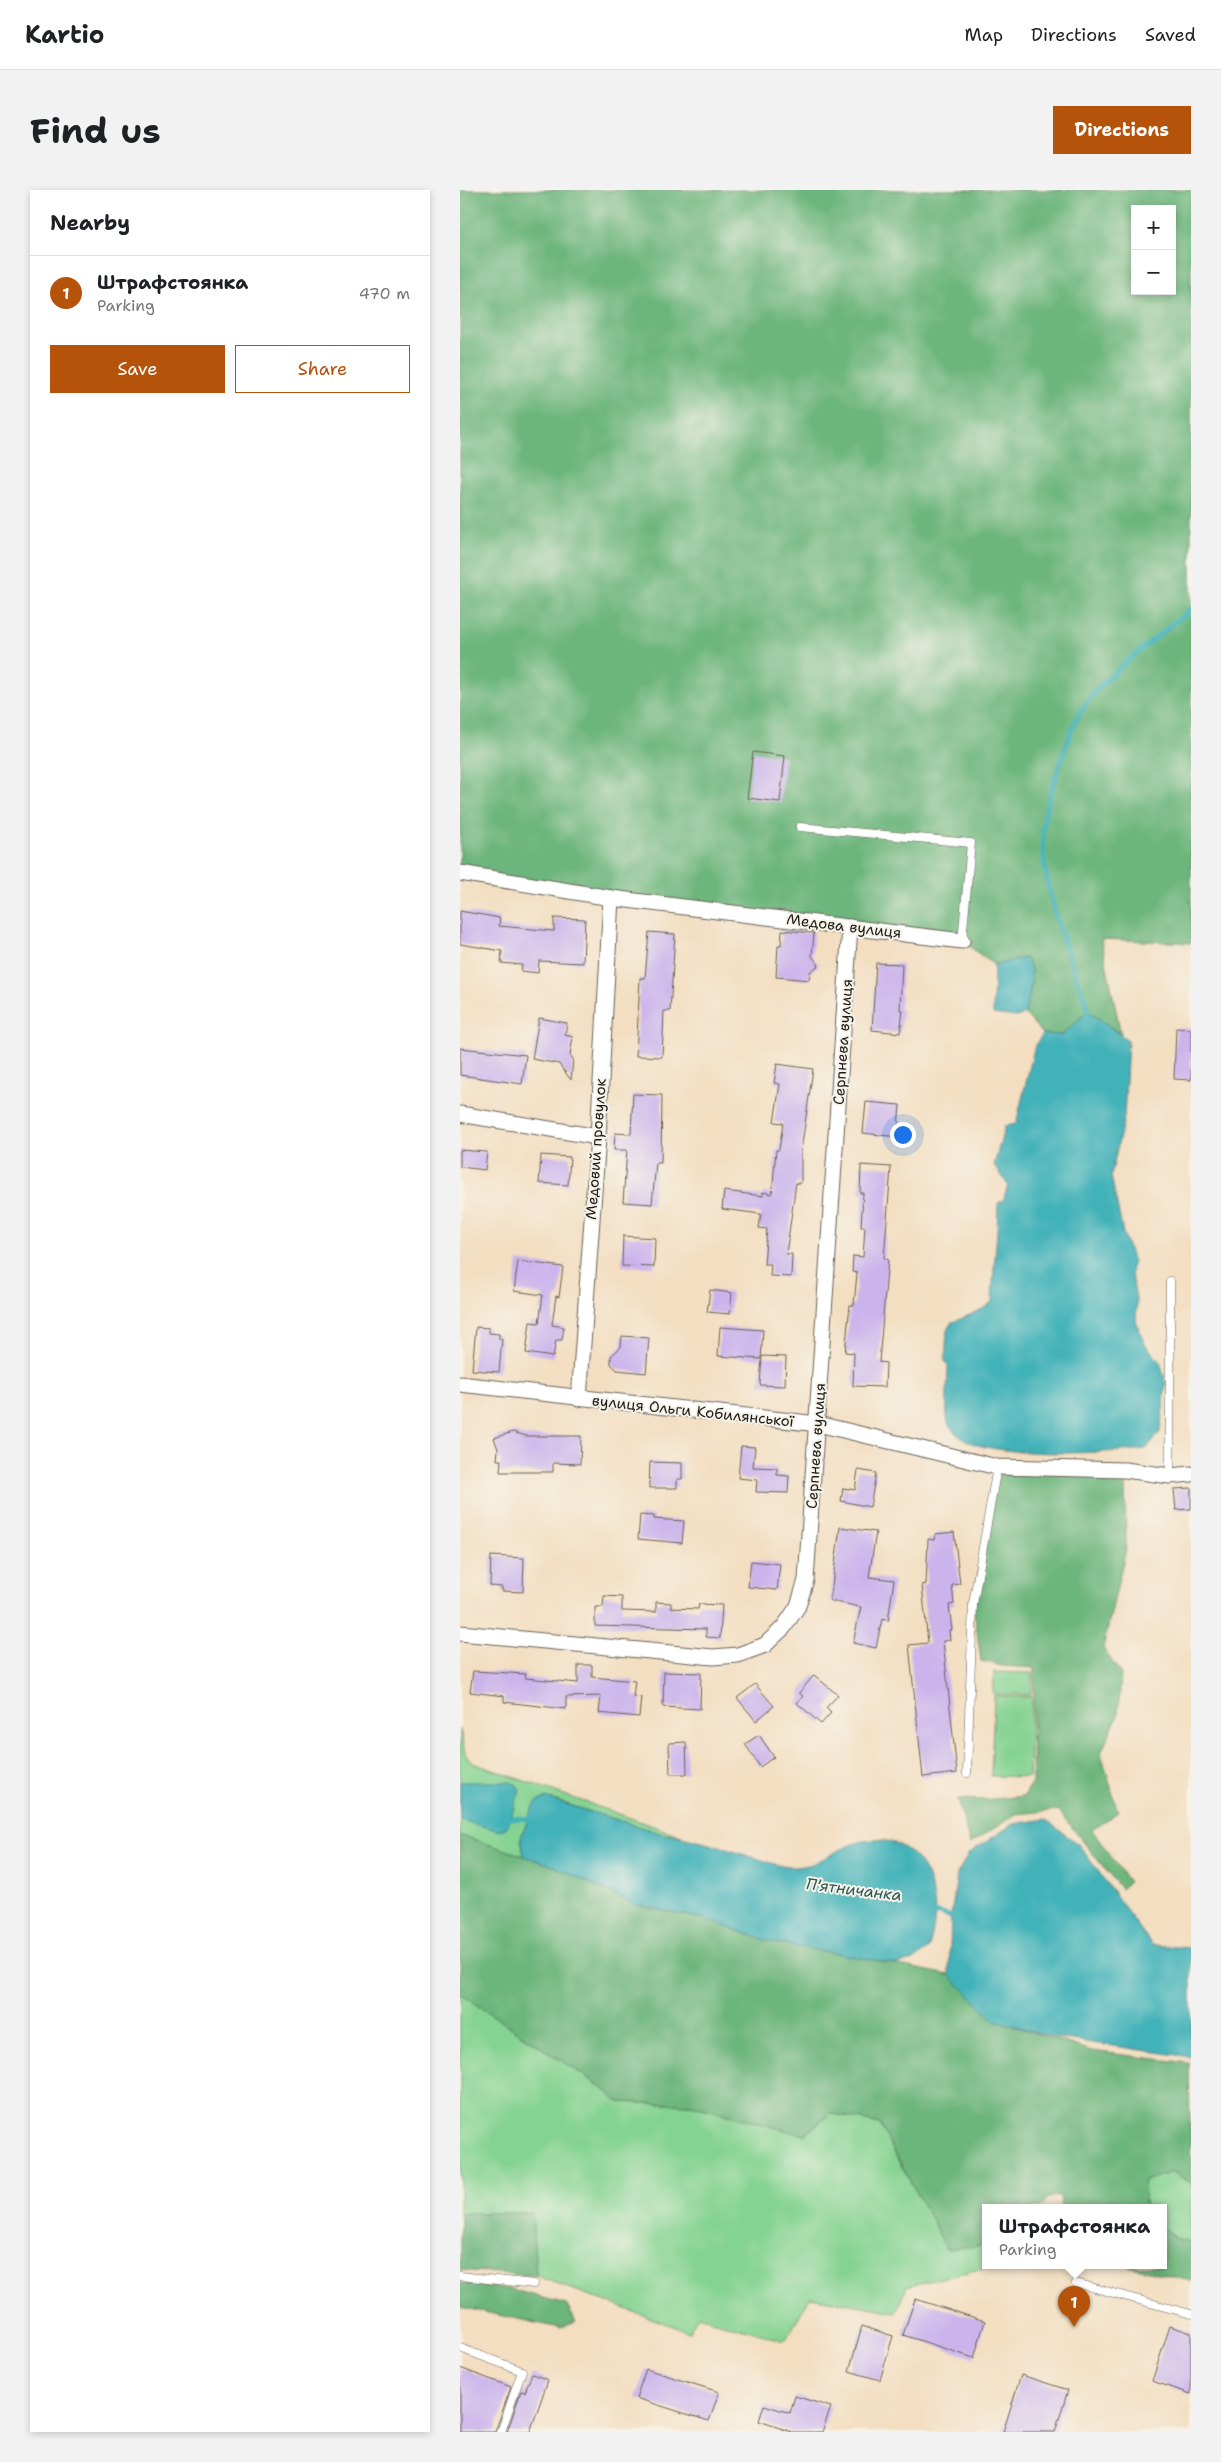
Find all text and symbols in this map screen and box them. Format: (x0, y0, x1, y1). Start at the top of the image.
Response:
text: Kartio (25, 19, 104, 51)
text: Map (965, 23, 1003, 47)
text: Directions (1031, 23, 1117, 47)
text: Saved (1145, 23, 1196, 47)
button: Directions (1053, 106, 1191, 154)
text: Find us (30, 107, 161, 154)
map controls (1131, 205, 1176, 295)
button: + (1131, 205, 1176, 250)
text: Nearby (50, 209, 130, 237)
button: − (1131, 250, 1176, 295)
text: Штрафстоянка (97, 270, 248, 295)
text: 1 (62, 283, 70, 304)
text: 470 m (359, 283, 410, 304)
text: Parking (97, 295, 155, 316)
button: Save (50, 345, 225, 393)
button: Share (235, 345, 410, 393)
street label: Медова вулиця (786, 909, 902, 943)
street label: Серпнева вулиця (829, 978, 857, 1106)
street label: Медовий провулок (581, 1078, 611, 1220)
your location (890, 1122, 916, 1148)
street label: Серпнева вулиця (802, 1382, 830, 1510)
street label: вулиця Ольги Кобилянської (591, 1390, 796, 1432)
water label: П'ятничанка (805, 1873, 903, 1906)
popup (982, 2204, 1167, 2269)
text: Штрафстоянка (999, 2214, 1150, 2239)
text: Parking (999, 2239, 1057, 2260)
pin: 1 (1058, 2286, 1090, 2327)

